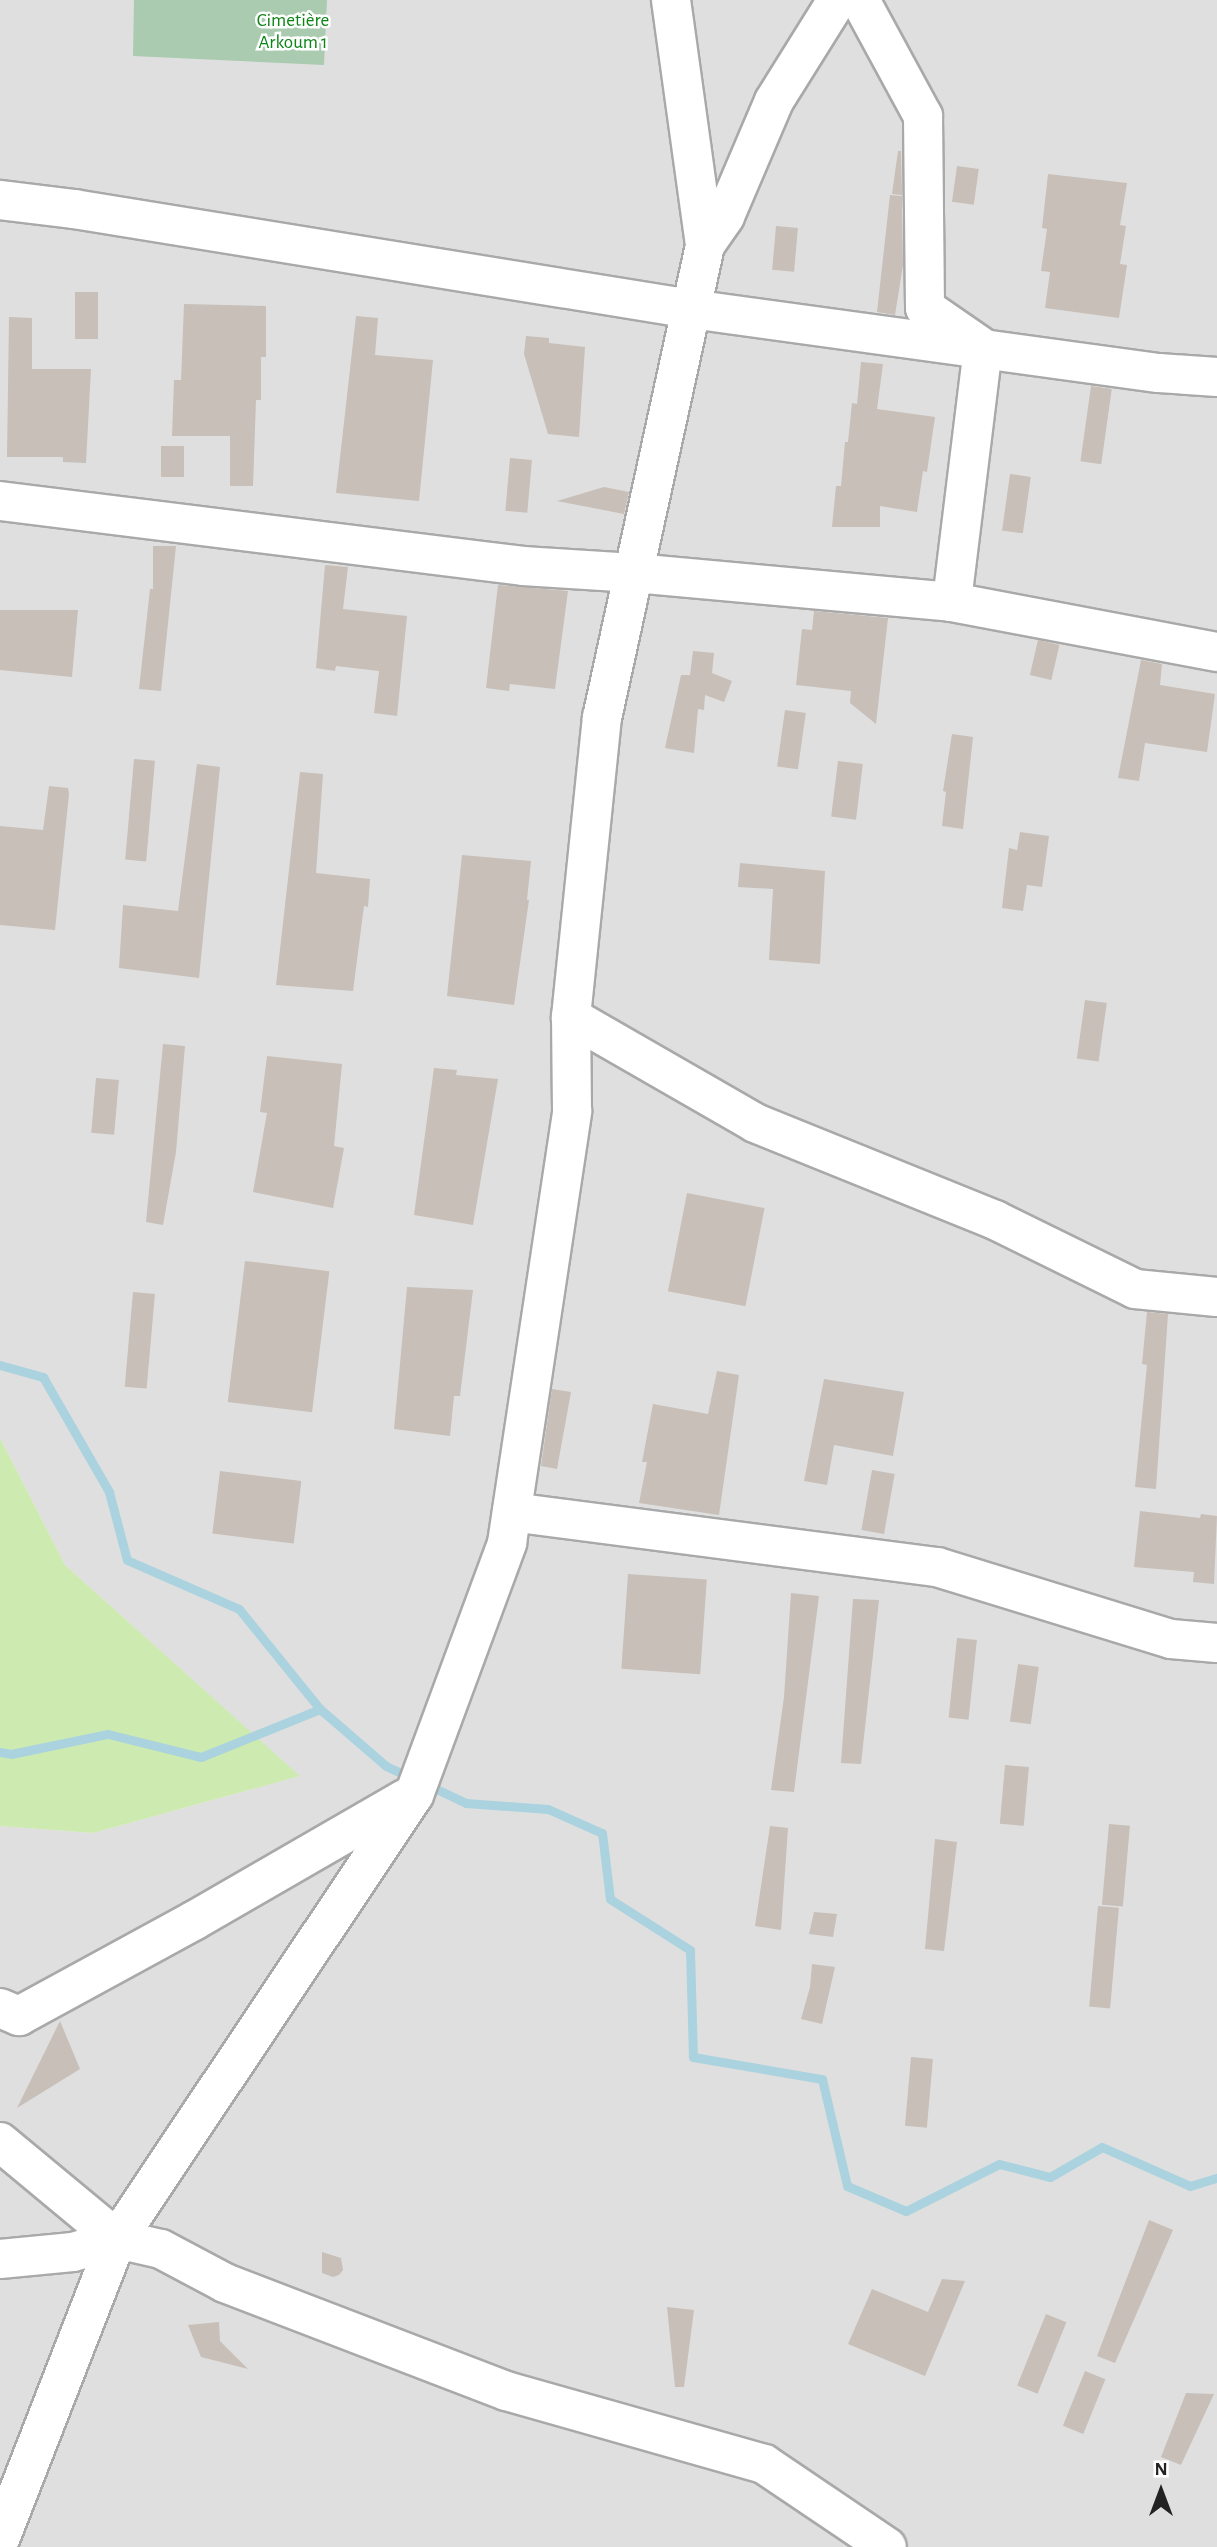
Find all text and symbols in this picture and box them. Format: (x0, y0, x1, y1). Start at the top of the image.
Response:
park label: Cimetière Arkoum 1 (257, 10, 329, 54)
north arrow (1126, 2456, 1196, 2526)
text: N (1154, 2460, 1168, 2479)

